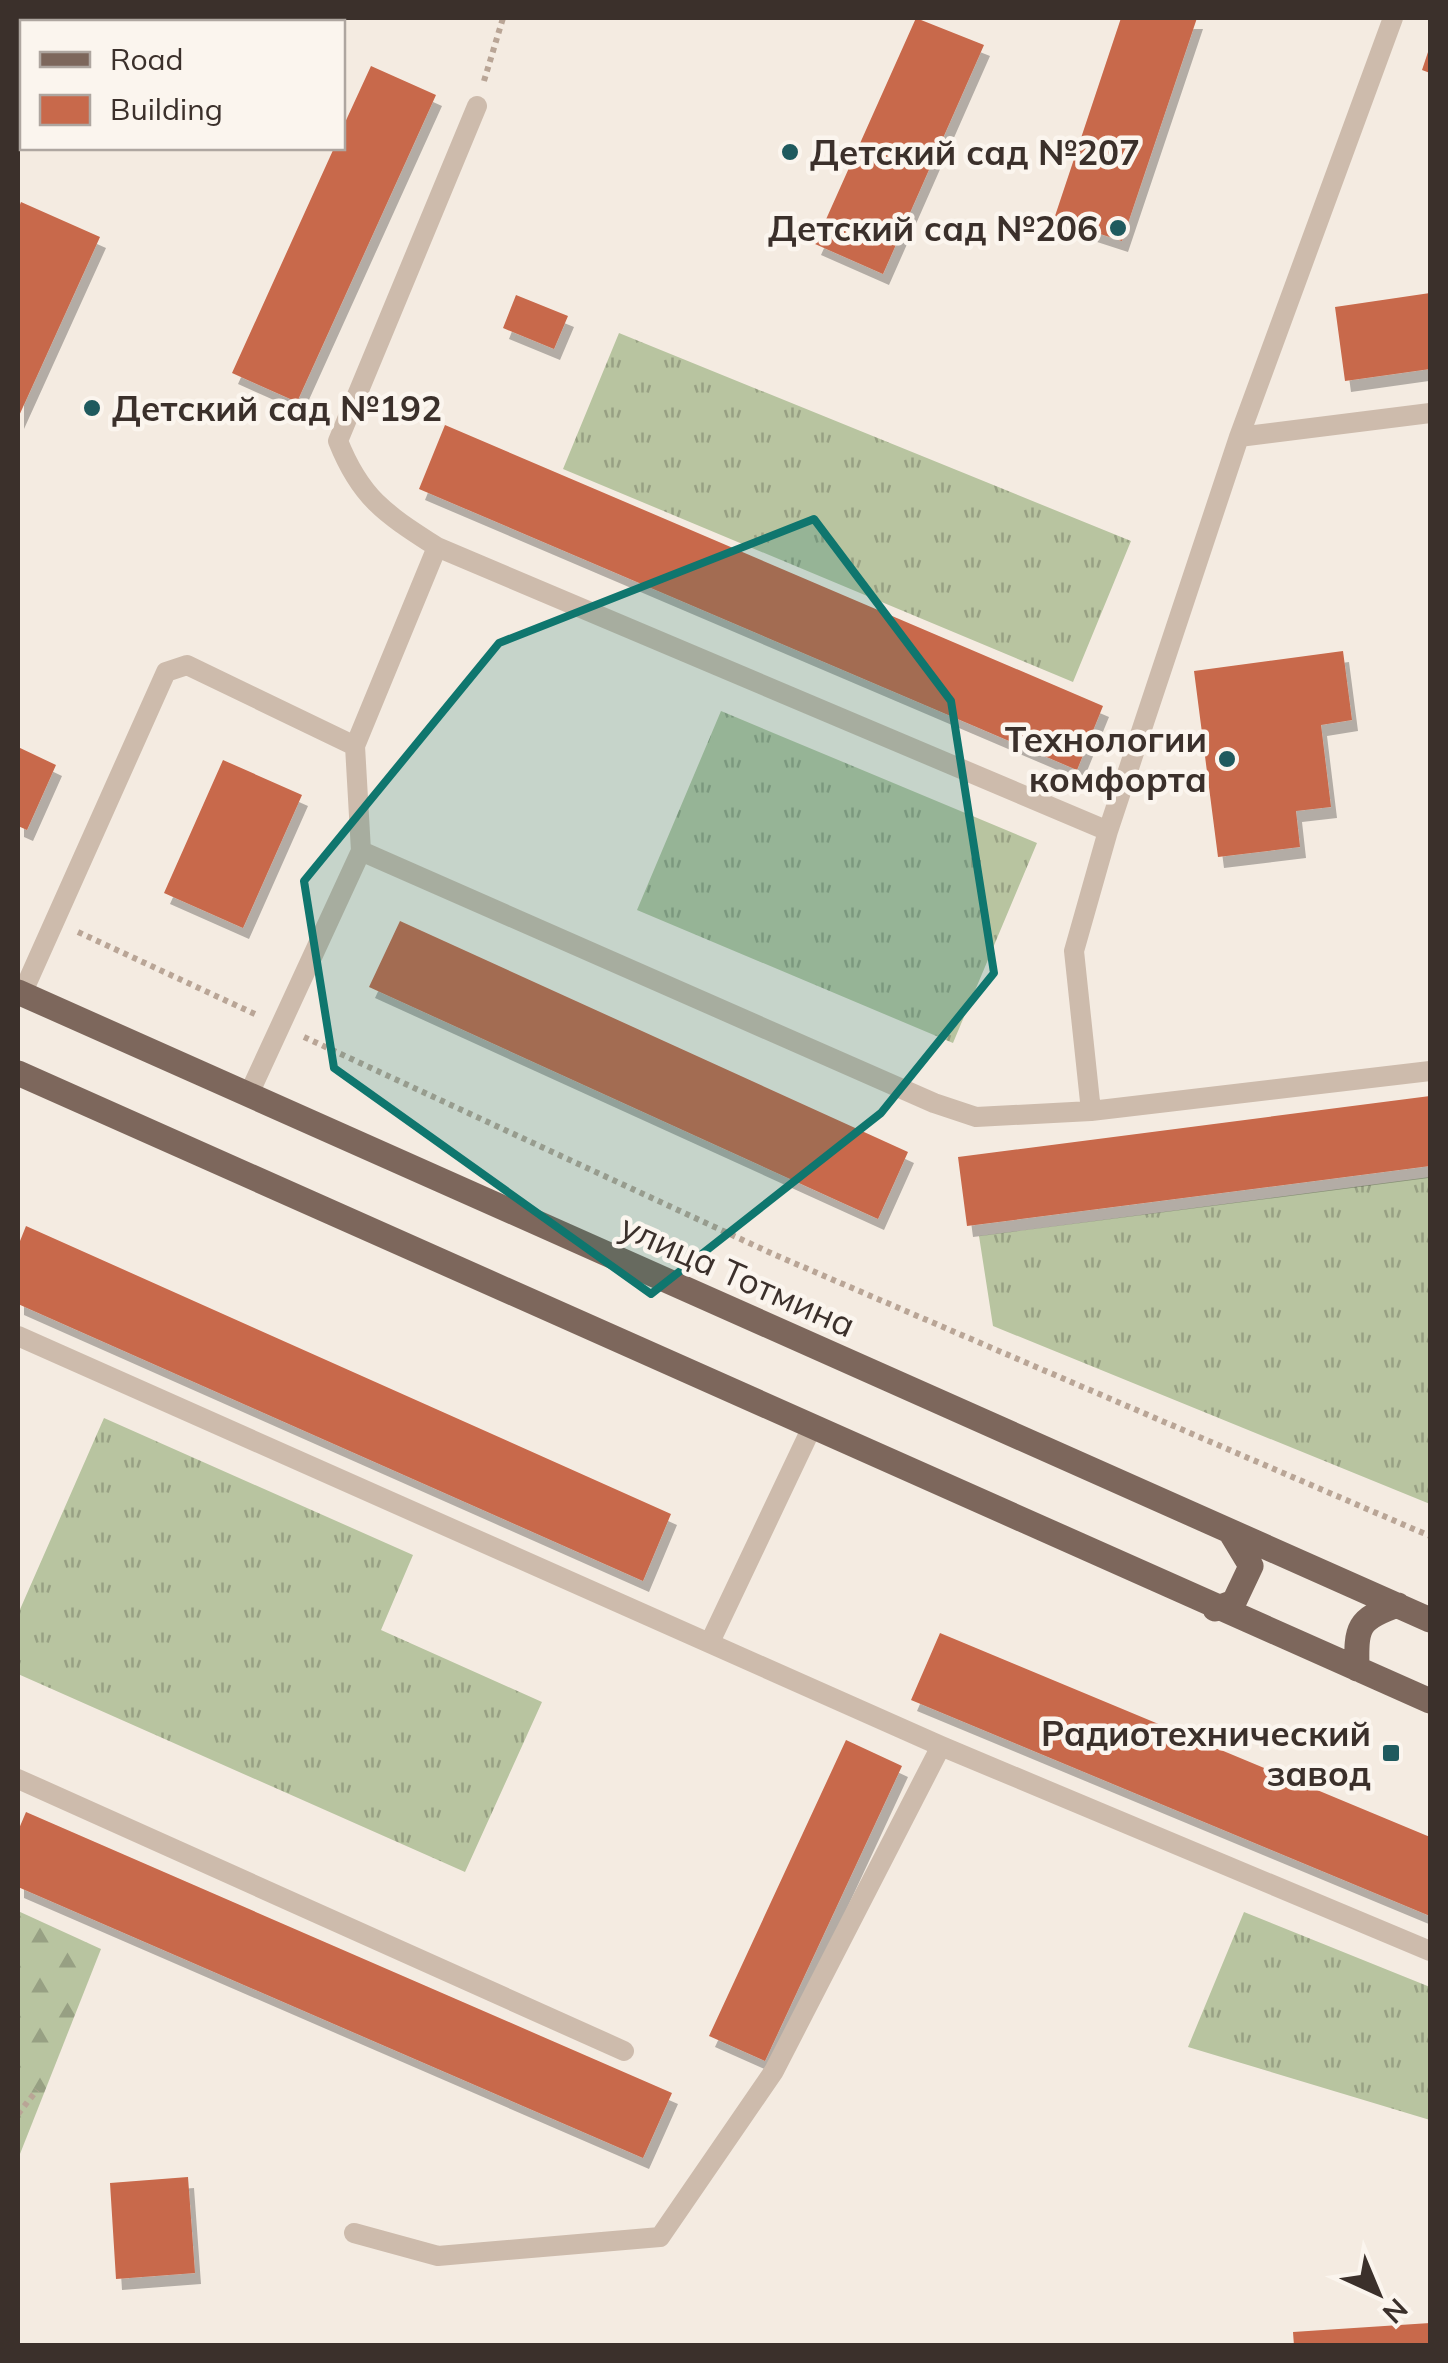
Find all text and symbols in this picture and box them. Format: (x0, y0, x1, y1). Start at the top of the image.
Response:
legend (20, 20, 345, 150)
text: Road (110, 40, 184, 78)
text: Building (110, 90, 223, 128)
place label: Детский сад №207 (810, 130, 1140, 174)
marker: Детский сад №207 (779, 141, 801, 163)
place label: Детский сад №206 (768, 206, 1098, 250)
marker: Детский сад №206 (1107, 217, 1129, 239)
place label: Детский сад №192 (112, 386, 442, 430)
marker: Детский сад №192 (81, 397, 103, 419)
place label: Технологии комфорта (1005, 717, 1207, 801)
marker: Технологии комфорта (1216, 748, 1238, 770)
street label: улица Тотмина (614, 1204, 862, 1346)
place label: Радиотехнический завод (1041, 1711, 1371, 1795)
marker: Радиотехнический завод (1380, 1742, 1402, 1764)
north arrow (1328, 2243, 1428, 2343)
text: N (1376, 2291, 1415, 2331)

